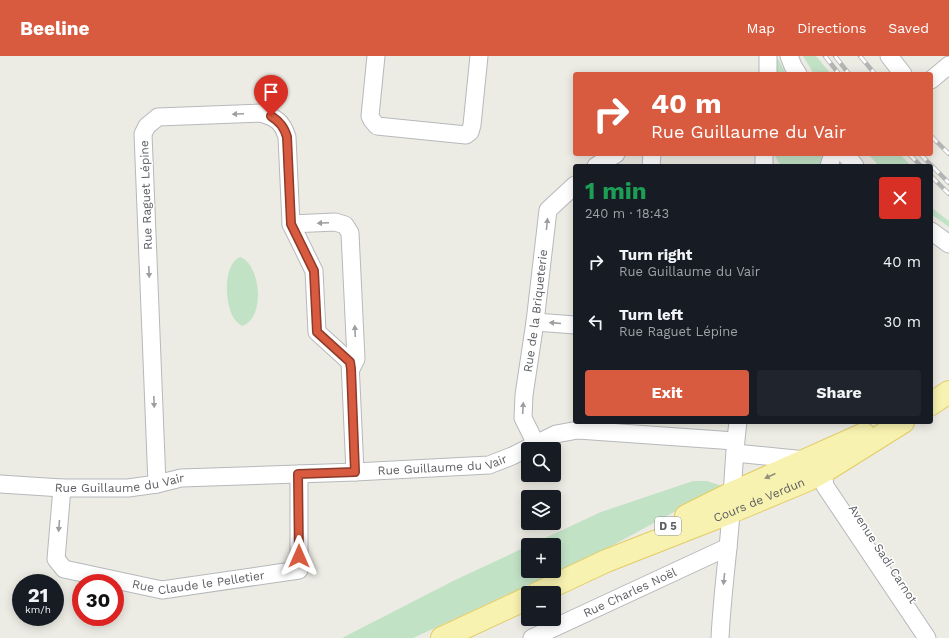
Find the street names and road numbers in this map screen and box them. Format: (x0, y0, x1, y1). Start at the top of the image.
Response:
street label: Rue Raguet Lépine (137, 140, 155, 250)
street label: Rue de la Briqueterie (521, 249, 550, 373)
street label: Rue Guillaume du Vair (377, 452, 509, 478)
street label: Rue Guillaume du Vair (54, 471, 184, 495)
street label: Cours de Verdun (712, 475, 807, 525)
street label: Avenue Sadi Carnot (846, 502, 920, 606)
road number: D 5 (655, 517, 681, 535)
street label: Rue Charles Noël (581, 565, 679, 620)
street label: Rue Claude le Pelletier (131, 568, 266, 598)

